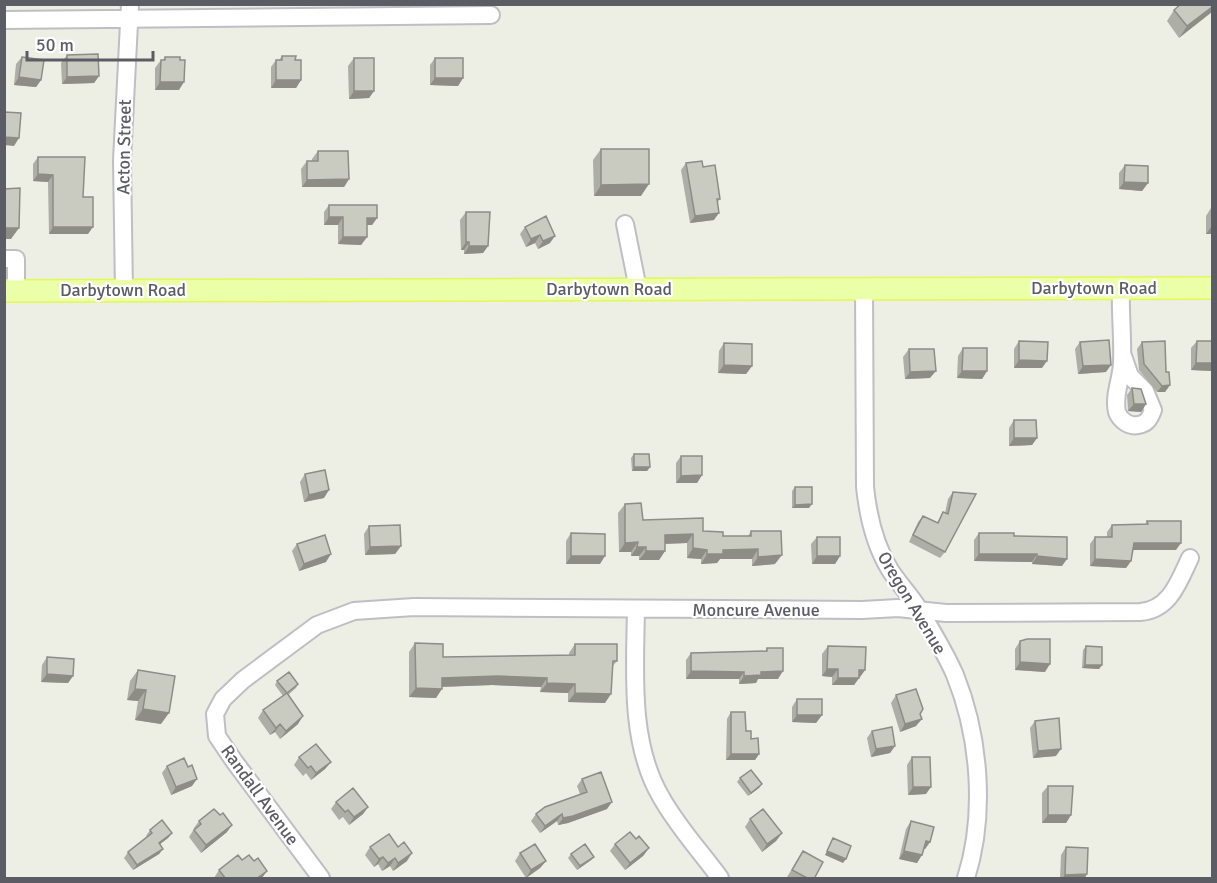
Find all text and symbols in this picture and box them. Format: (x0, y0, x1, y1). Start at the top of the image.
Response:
scale bar (27, 24, 153, 62)
text: 50 m (36, 34, 74, 56)
street label: Acton Street (112, 99, 136, 195)
street label: Darbytown Road (1031, 277, 1157, 299)
street label: Darbytown Road (546, 278, 672, 300)
street label: Darbytown Road (60, 279, 186, 301)
street label: Oregon Avenue (873, 548, 951, 658)
street label: Moncure Avenue (692, 599, 820, 621)
street label: Randall Avenue (216, 740, 304, 850)

